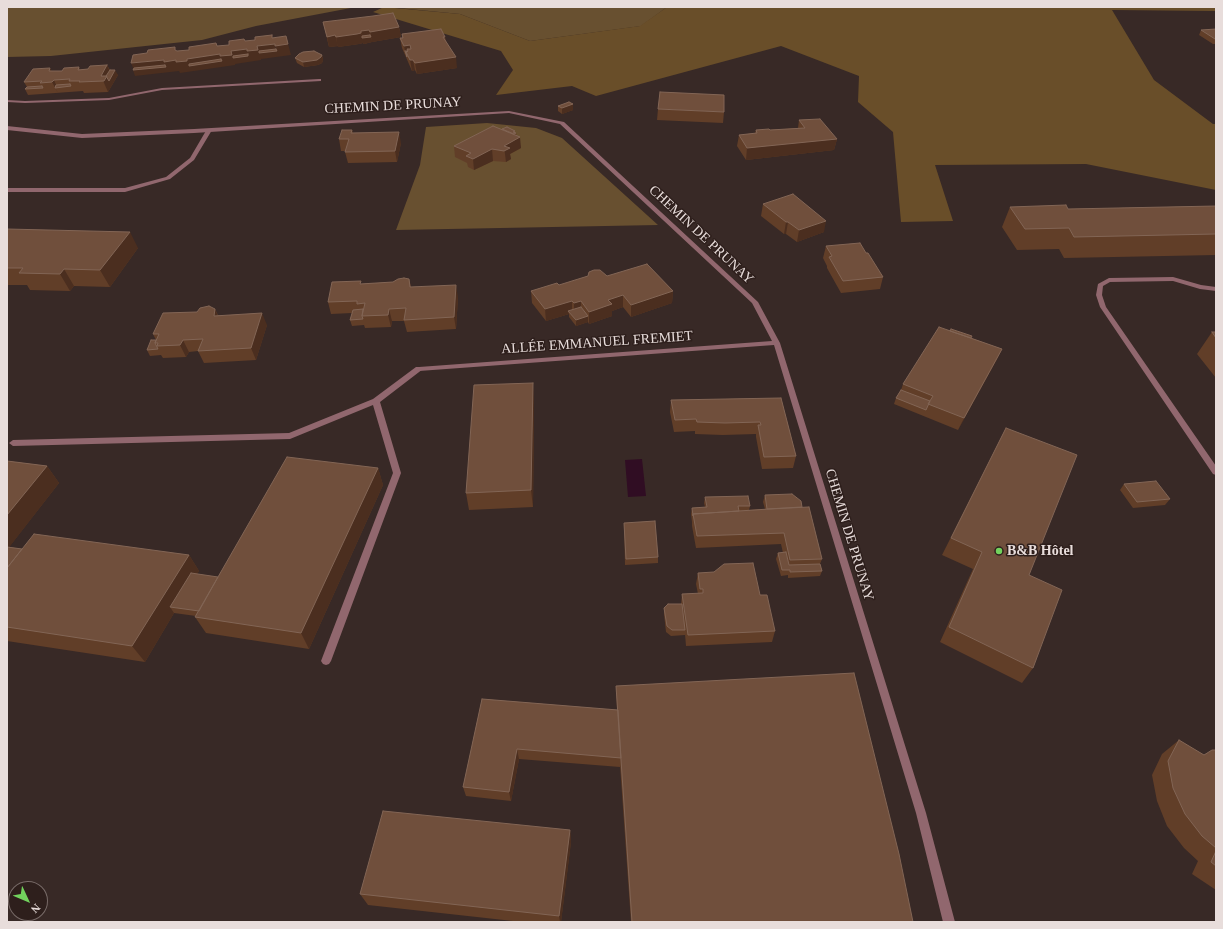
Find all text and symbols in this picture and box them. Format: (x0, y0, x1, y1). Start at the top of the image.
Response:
street label: CHEMIN DE PRUNAY (324, 94, 462, 118)
street label: CHEMIN DE PRUNAY (645, 182, 757, 288)
street label: ALLÉE EMMANUEL FREMIET (501, 328, 693, 358)
street label: CHEMIN DE PRUNAY (821, 467, 877, 603)
place label: B&B Hôtel (1007, 543, 1073, 559)
marker: B&B Hôtel (994, 546, 1004, 556)
north arrow (8, 881, 48, 921)
text: N (29, 902, 43, 916)

